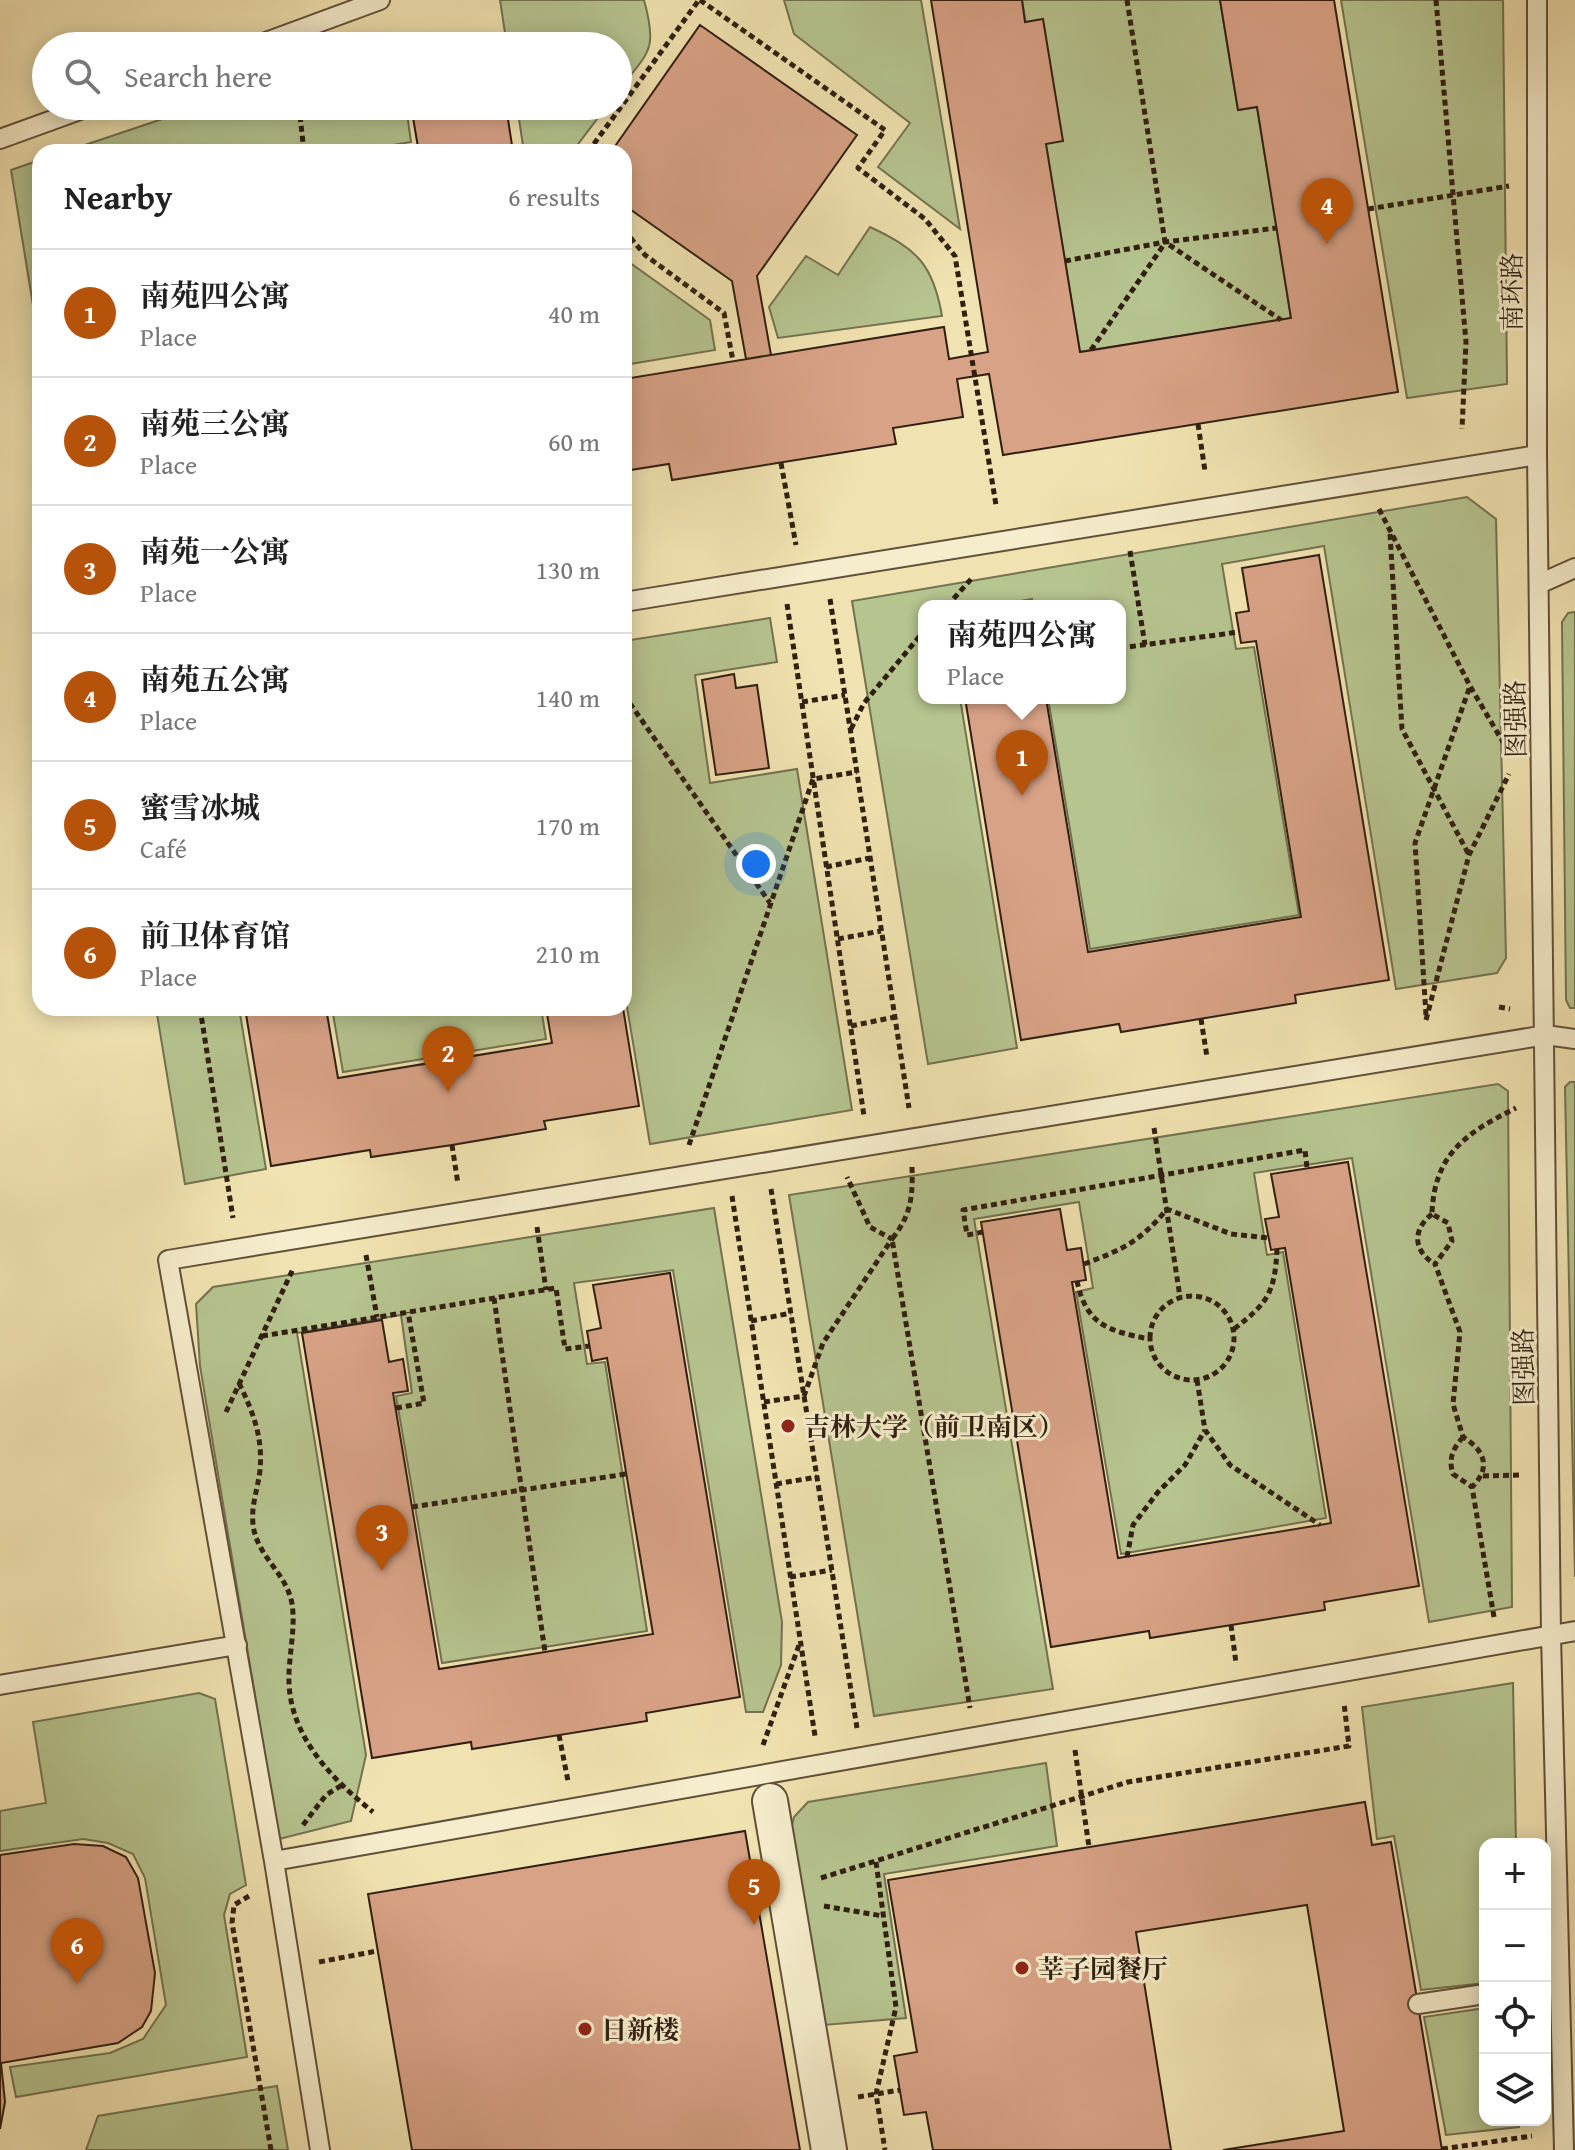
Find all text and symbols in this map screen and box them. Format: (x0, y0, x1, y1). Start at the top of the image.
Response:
search box (32, 32, 632, 120)
icon: search (60, 54, 104, 98)
text: Search here (124, 54, 272, 98)
text: Nearby (64, 172, 173, 221)
text: 6 results (508, 177, 600, 216)
pin: 4 (1301, 178, 1353, 244)
street label: 南环路 (1492, 253, 1531, 331)
text: 南苑四公寓 (140, 273, 290, 317)
text: 1 (83, 294, 97, 333)
text: 40 m (548, 294, 600, 333)
text: Place (140, 317, 197, 356)
text: 南苑三公寓 (140, 401, 290, 445)
text: 2 (83, 422, 97, 461)
text: 60 m (548, 422, 600, 461)
text: Place (140, 445, 197, 484)
text: 南苑一公寓 (140, 529, 290, 573)
text: 3 (83, 550, 97, 589)
text: 130 m (535, 550, 600, 589)
text: Place (140, 573, 197, 612)
popup (918, 600, 1126, 704)
text: 南苑四公寓 (947, 612, 1097, 656)
text: Place (947, 656, 1004, 695)
text: 南苑五公寓 (140, 657, 290, 701)
text: 4 (83, 678, 97, 717)
text: 140 m (535, 678, 600, 717)
street label: 图强路 (1495, 680, 1535, 758)
text: Place (140, 701, 197, 740)
pin: 1 (996, 730, 1048, 796)
text: 蜜雪冰城 (140, 785, 260, 829)
text: 5 (83, 806, 97, 845)
text: 170 m (535, 806, 600, 845)
text: Café (140, 829, 187, 868)
your location (736, 844, 776, 884)
text: 前卫体育馆 (140, 913, 290, 957)
text: 6 (83, 934, 97, 973)
text: 210 m (535, 934, 600, 973)
text: Place (140, 957, 197, 996)
pin: 2 (422, 1026, 474, 1092)
street label: 图强路 (1503, 1328, 1543, 1406)
place label: 吉林大学（前卫南区） (804, 1407, 1064, 1446)
marker: 吉林大学（前卫南区） (779, 1417, 797, 1435)
pin: 3 (356, 1505, 408, 1571)
map controls (1479, 1838, 1551, 2126)
button: + (1479, 1838, 1551, 1910)
pin: 5 (728, 1859, 780, 1925)
button: − (1479, 1910, 1551, 1982)
pin: 6 (51, 1918, 103, 1984)
place label: 莘子园餐厅 (1038, 1949, 1168, 1988)
marker: 莘子园餐厅 (1013, 1959, 1031, 1977)
button: locate (1479, 1982, 1551, 2054)
place label: 日新楼 (601, 2010, 679, 2049)
marker: 日新楼 (576, 2020, 594, 2038)
button: layers (1479, 2054, 1551, 2126)

